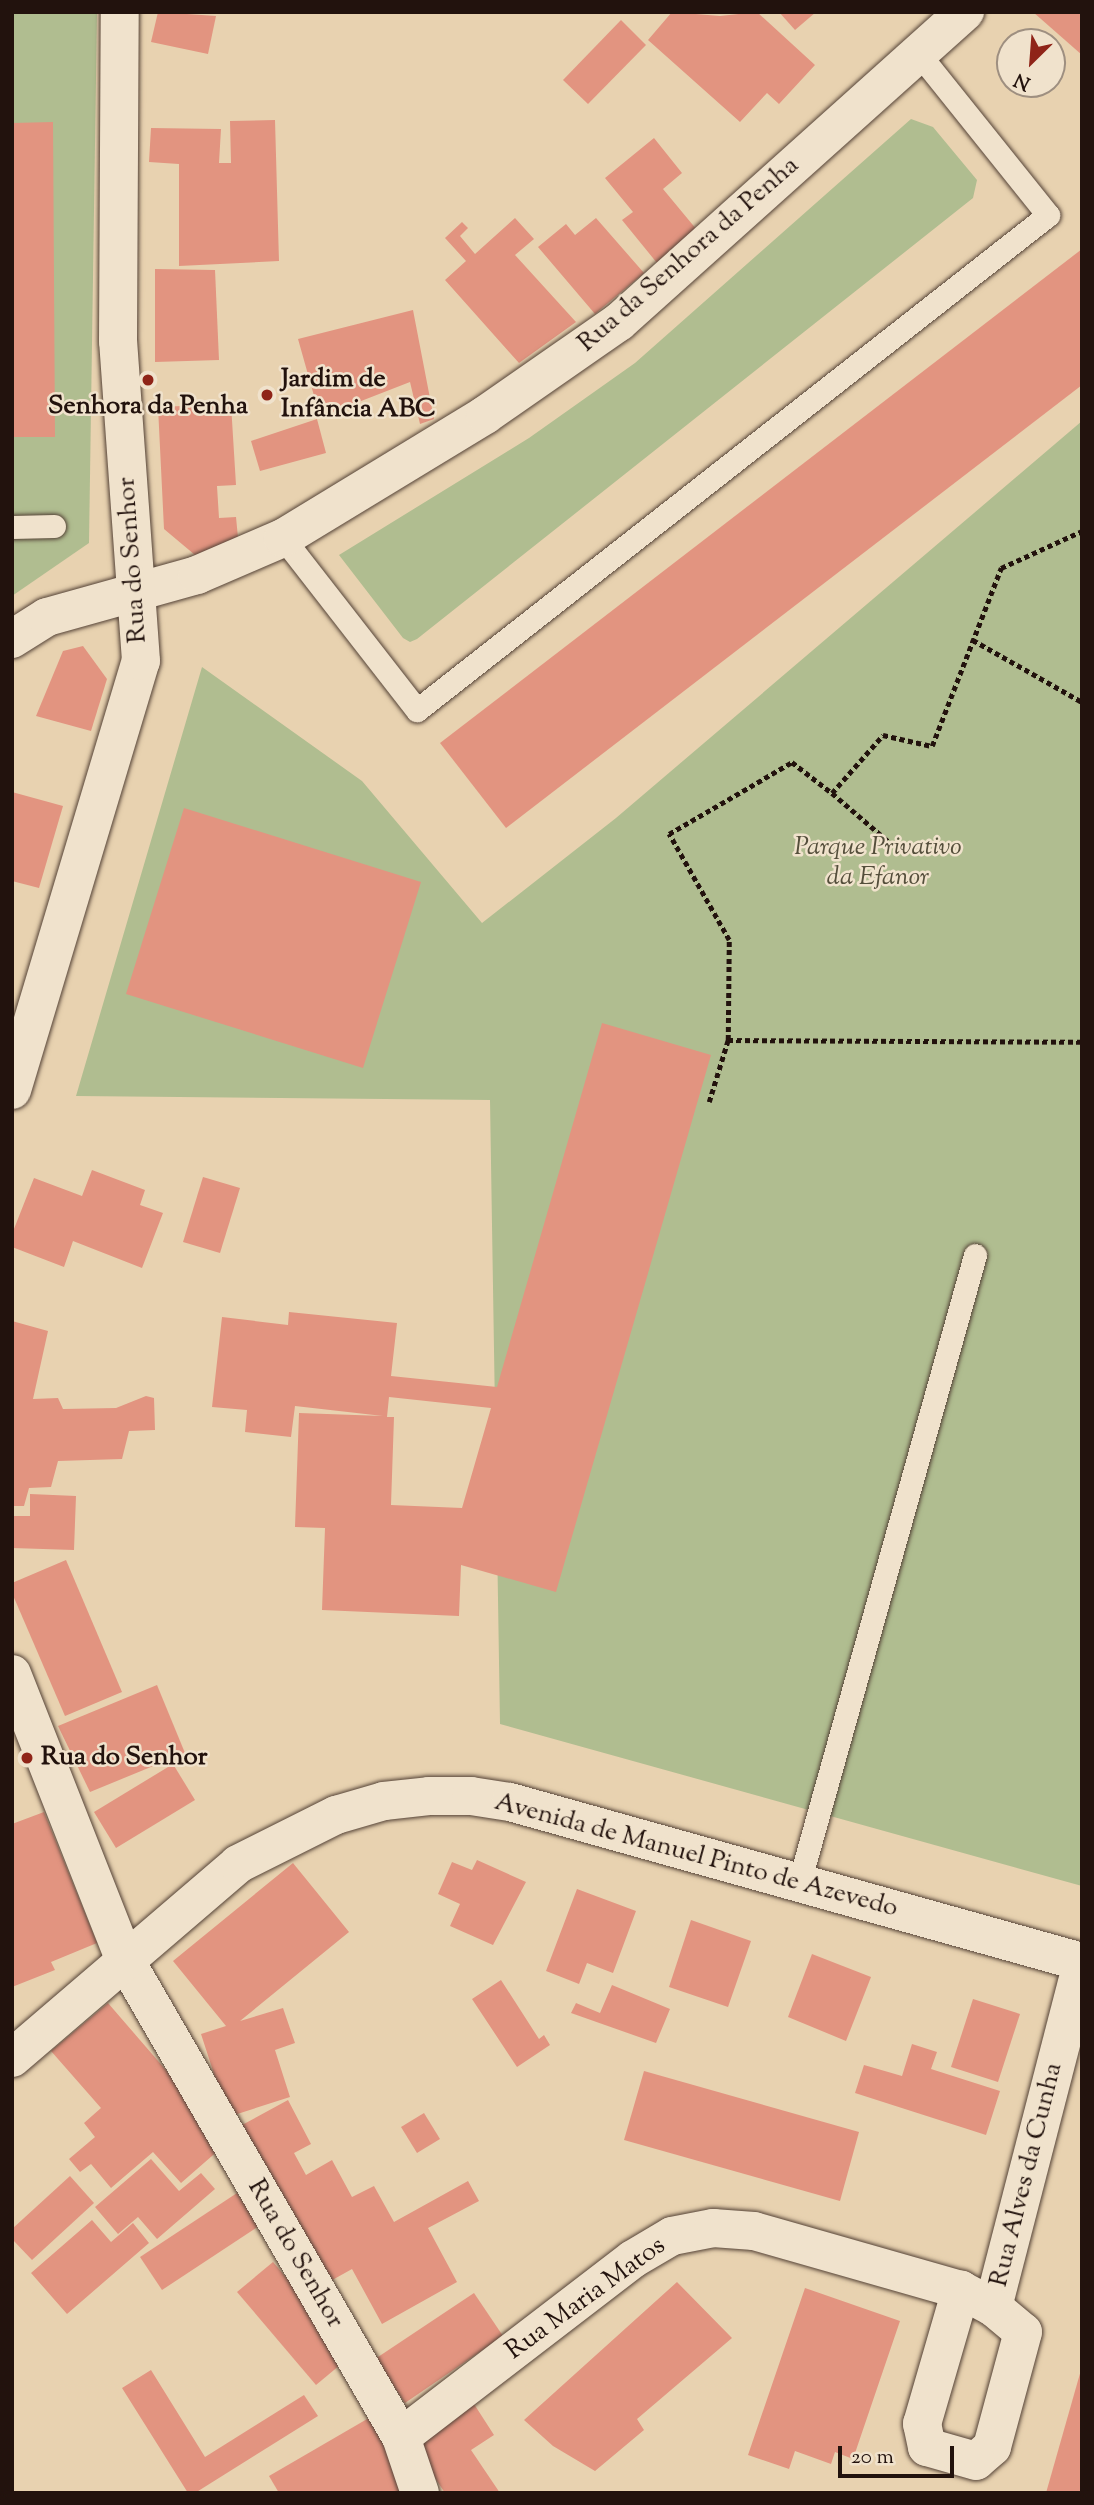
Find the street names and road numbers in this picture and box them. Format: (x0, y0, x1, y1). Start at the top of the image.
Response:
street label: Rua da Senhora da Penha (572, 151, 806, 359)
street label: Rua do Senhor (112, 476, 154, 644)
street label: Avenida de Manuel Pinto de Azevedo (491, 1787, 901, 1925)
street label: Rua Alves da Cunha (984, 2060, 1070, 2290)
street label: Rua do Senhor (240, 2174, 350, 2334)
street label: Rua Maria Matos (500, 2231, 672, 2367)

